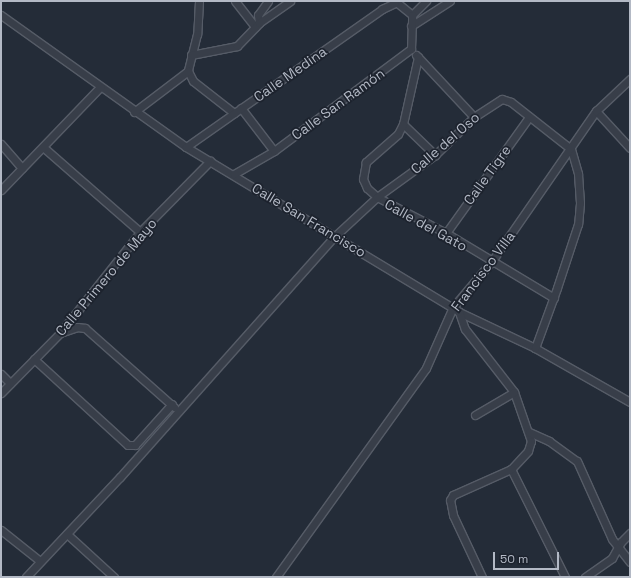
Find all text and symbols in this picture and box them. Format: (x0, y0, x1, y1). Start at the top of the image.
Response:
street label: Calle Medina (250, 43, 330, 105)
street label: Calle San Ramón (288, 65, 388, 143)
street label: Calle del Oso (407, 109, 483, 177)
street label: Calle Tigre (460, 142, 514, 208)
street label: Calle San Francisco (249, 179, 369, 261)
street label: Calle del Gato (382, 195, 470, 255)
street label: Calle Primero de Mayo (52, 215, 160, 339)
street label: Francisco Villa (447, 228, 519, 314)
scale bar (495, 544, 561, 570)
text: 50 m (500, 551, 528, 567)

